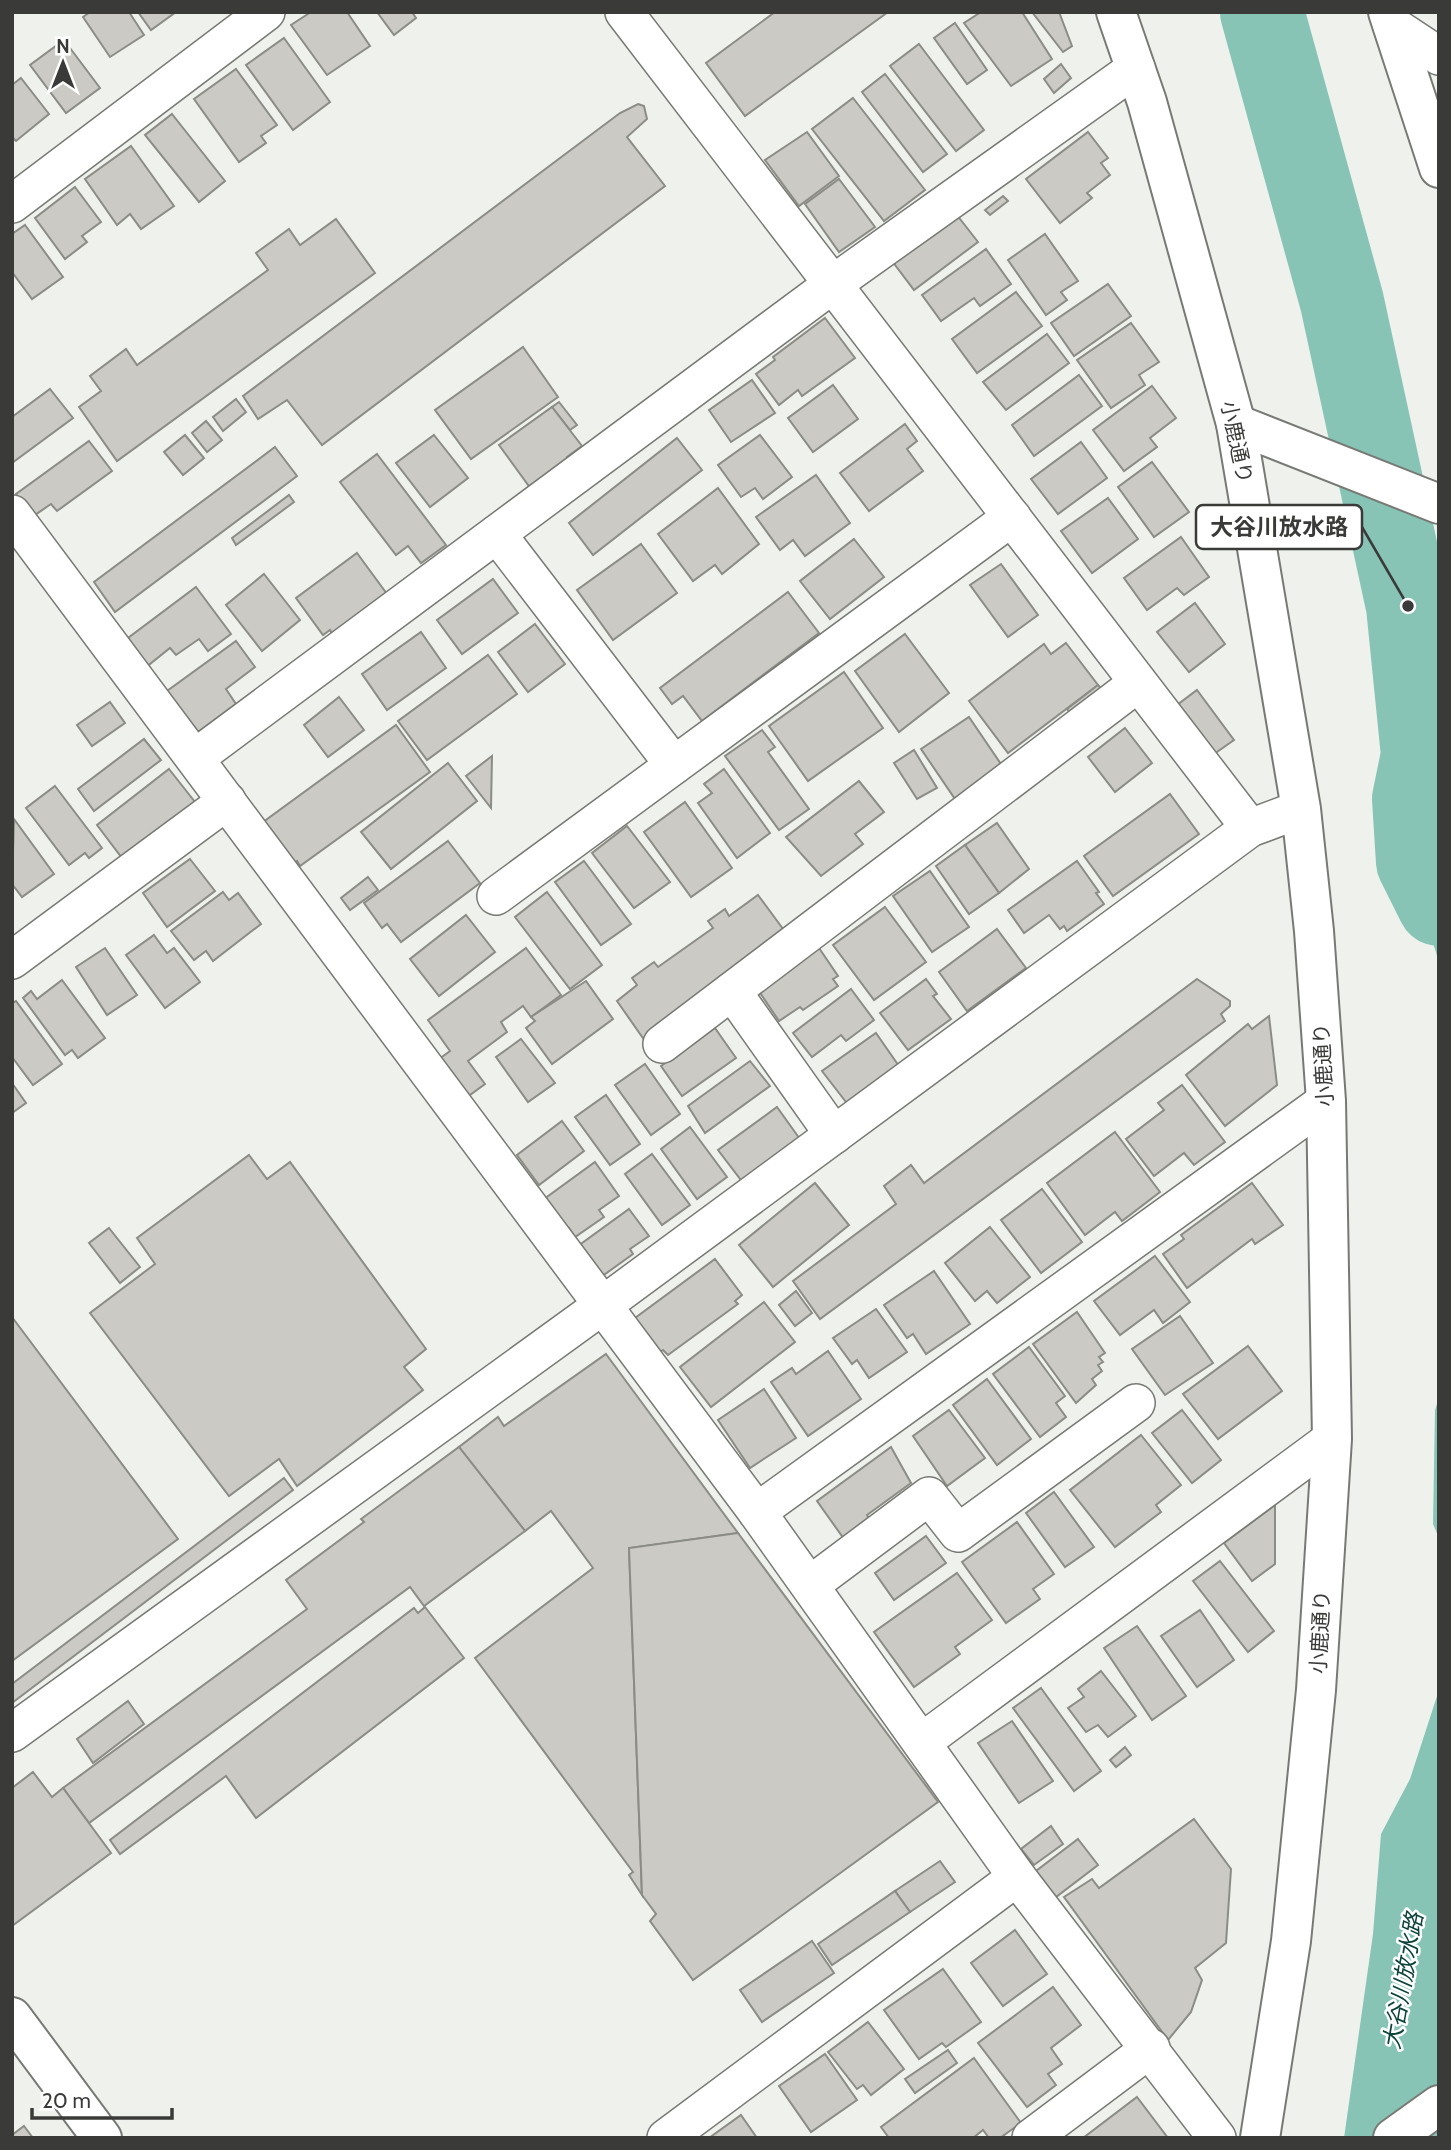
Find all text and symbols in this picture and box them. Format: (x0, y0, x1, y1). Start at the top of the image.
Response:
north arrow (28, 28, 98, 98)
text: N (56, 35, 70, 58)
street label: 小鹿通り (1216, 398, 1258, 486)
callout: 大谷川放水路 (1196, 505, 1362, 549)
text: 大谷川放水路 (1210, 513, 1348, 541)
street label: 小鹿通り (1308, 1022, 1338, 1108)
street label: 小鹿通り (1305, 1589, 1335, 1675)
water label: 大谷川放水路 (1377, 1909, 1429, 2051)
scale bar (32, 2076, 172, 2120)
text: 20 m (42, 2088, 91, 2113)

